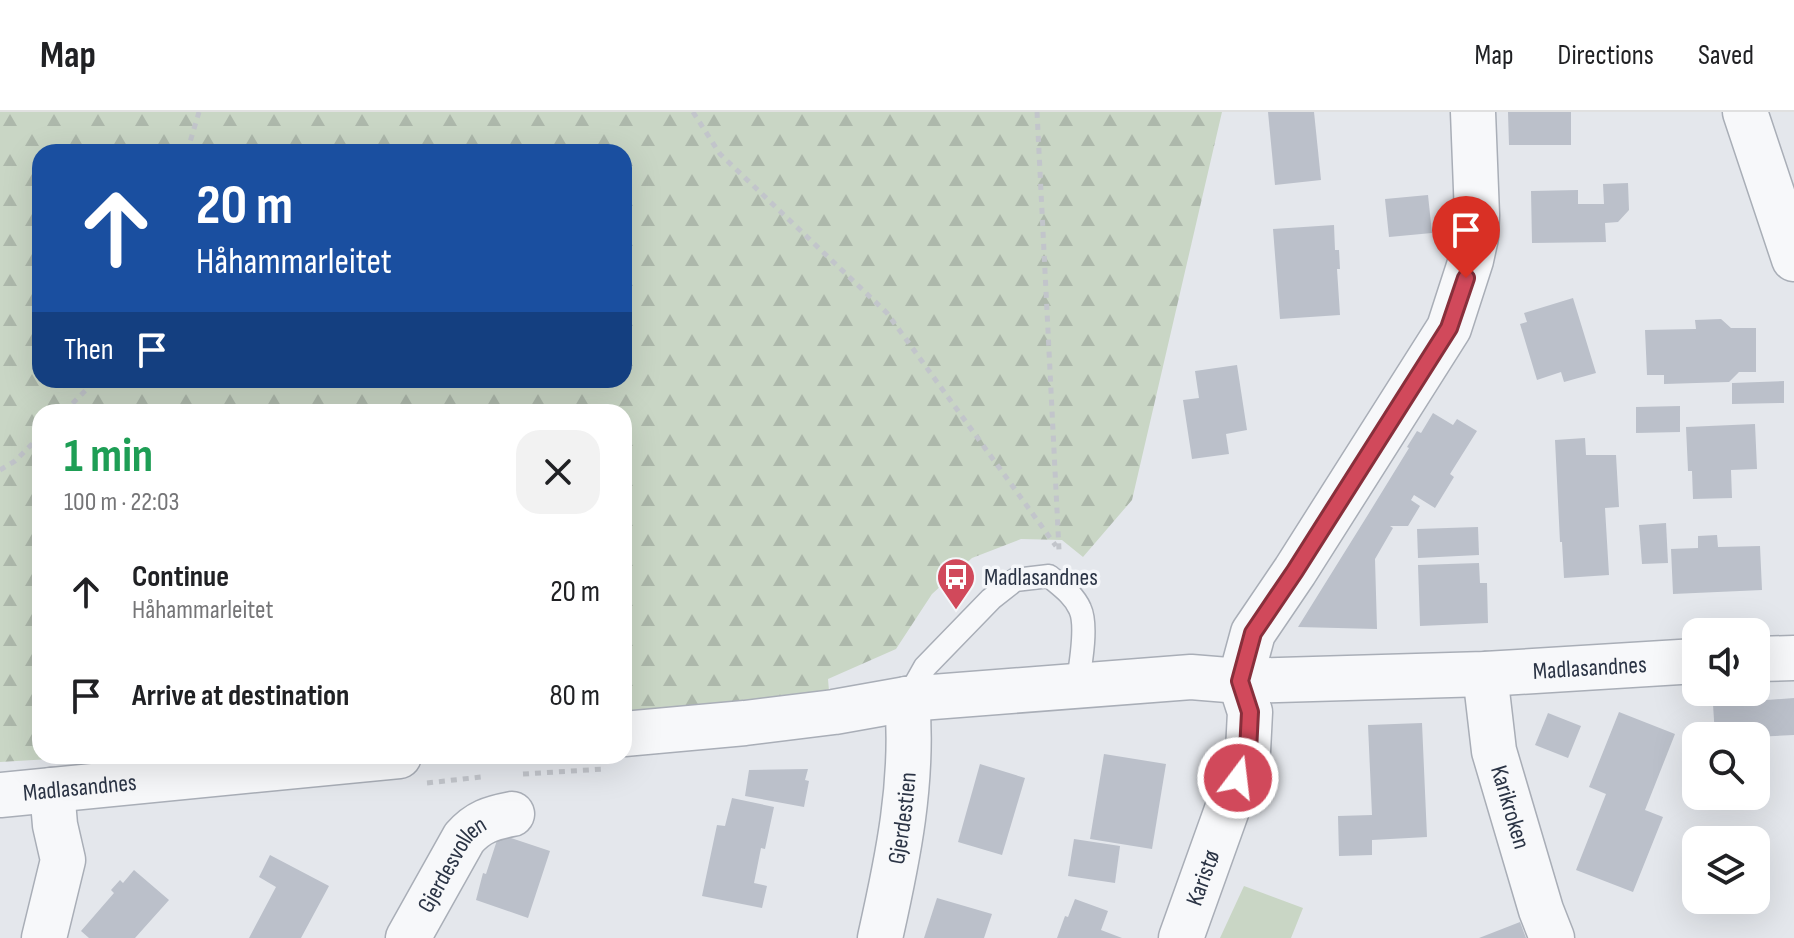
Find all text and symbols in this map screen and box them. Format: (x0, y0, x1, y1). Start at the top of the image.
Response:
text: Map (40, 33, 96, 78)
text: Map (1475, 39, 1514, 72)
text: Directions (1558, 39, 1654, 72)
text: Saved (1698, 39, 1754, 72)
text: 20 m (196, 173, 293, 240)
icon: ahead (64, 176, 168, 280)
pin (1432, 196, 1500, 278)
icon: arrive (1444, 208, 1488, 252)
text: Håhammarleitet (196, 241, 392, 284)
icon: arrive (130, 328, 174, 372)
text: Then (64, 332, 114, 368)
text: 1 min (64, 428, 153, 485)
button: close (516, 430, 600, 514)
text: 100 m · 22:03 (64, 487, 179, 518)
bus stop icon: Madlasandnes (935, 556, 977, 611)
text: Continue (132, 559, 229, 595)
place label: Madlasandnes (984, 563, 1098, 592)
icon: ahead (64, 570, 108, 614)
text: 20 m (550, 574, 600, 610)
text: Håhammarleitet (132, 595, 273, 626)
map controls (1682, 618, 1770, 914)
button: sound (1682, 618, 1770, 706)
street label: Madlasandnes (1532, 650, 1647, 686)
icon: arrive (64, 674, 108, 718)
text: Arrive at destination (132, 678, 349, 714)
text: 80 m (549, 678, 600, 714)
button: search (1682, 722, 1770, 810)
position arrow (1196, 736, 1280, 820)
street label: Karikroken (1485, 762, 1537, 852)
street label: Madlasandnes (22, 767, 138, 807)
street label: Gjerdestien (881, 771, 922, 866)
street label: Gjerdesvollen (411, 809, 492, 917)
button: layers (1682, 826, 1770, 914)
street label: Karistø (1179, 846, 1226, 910)

